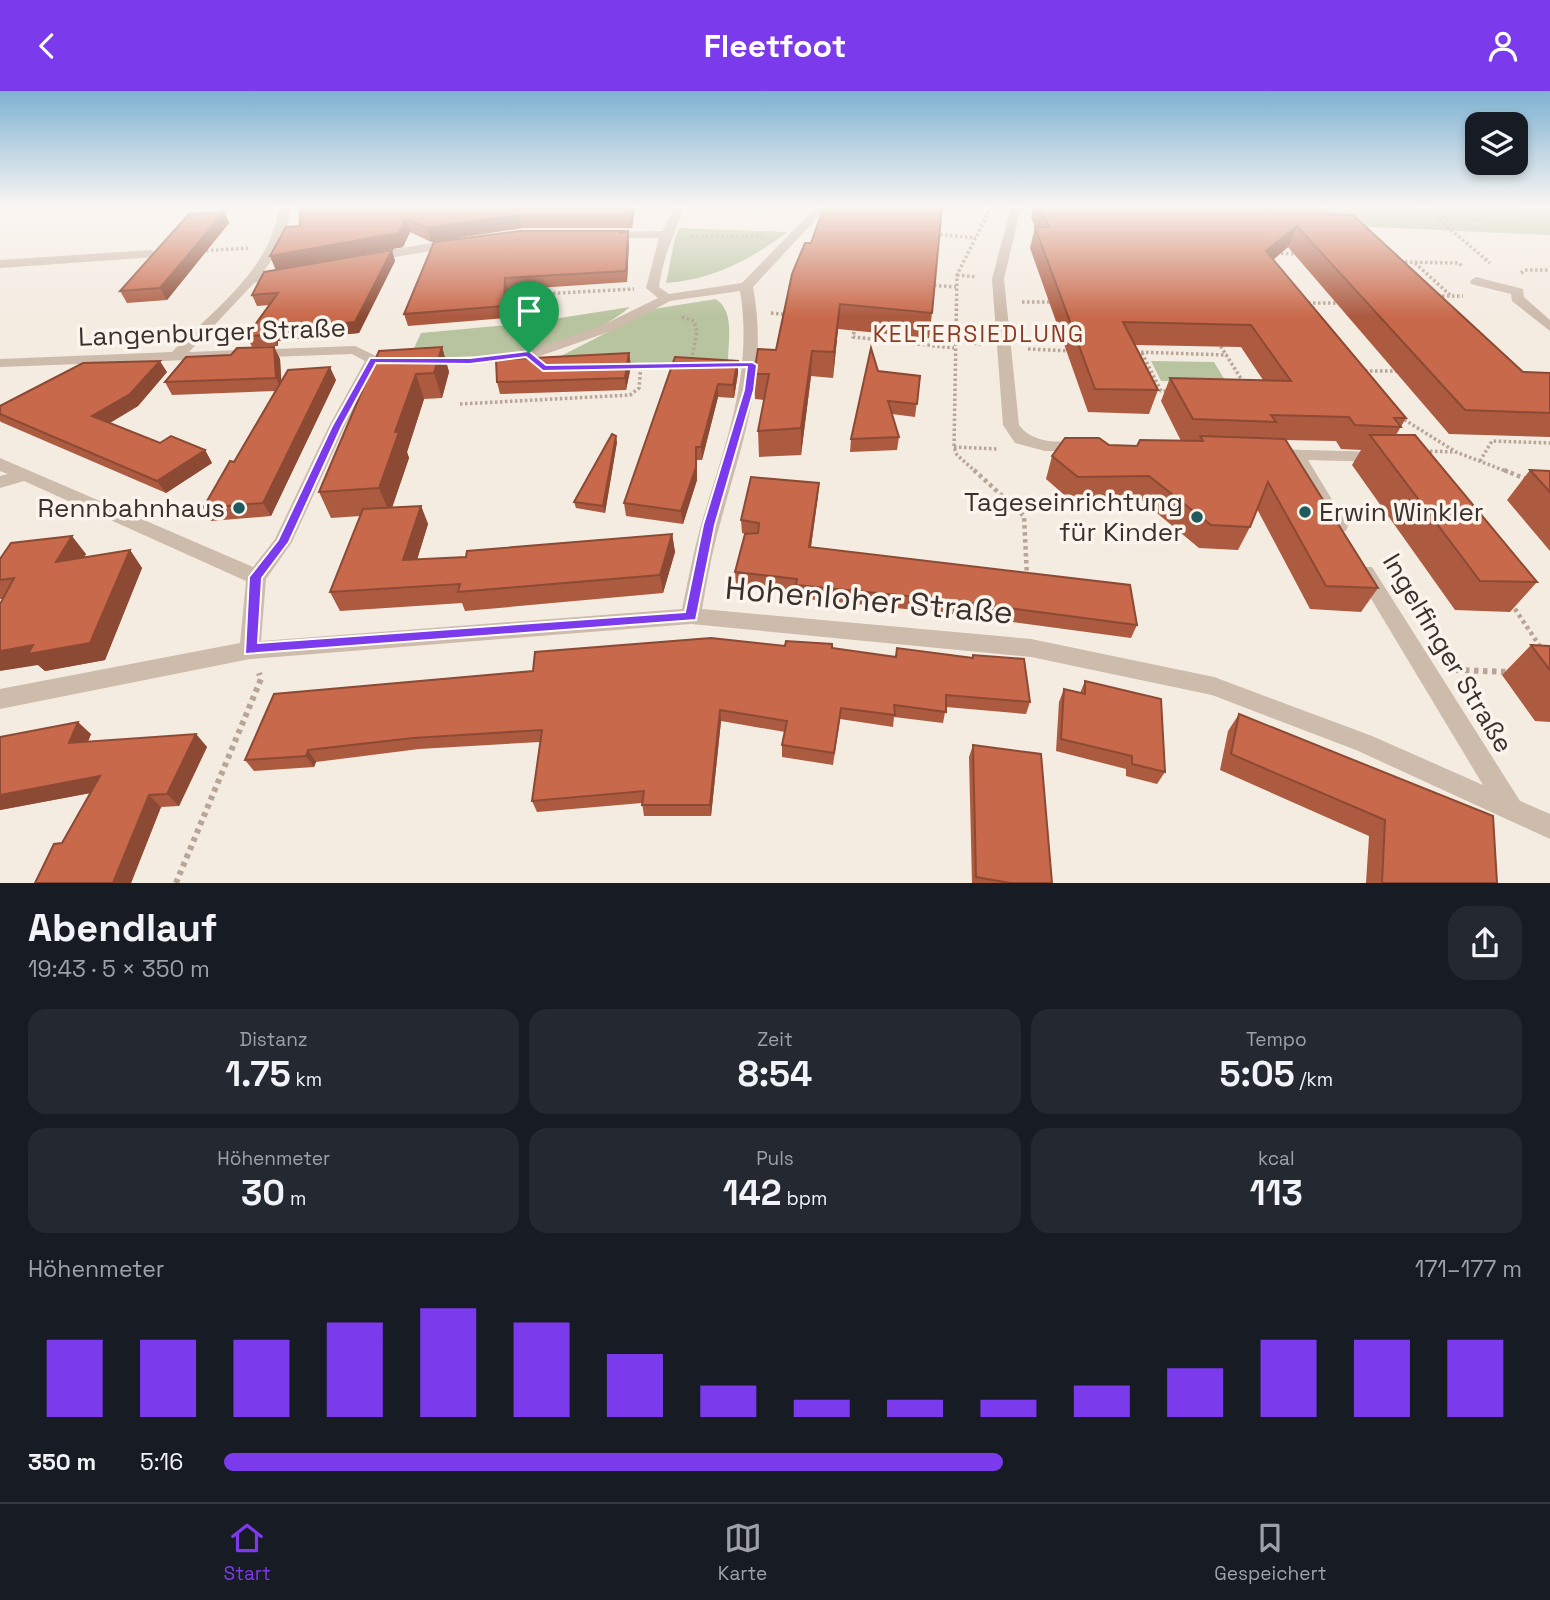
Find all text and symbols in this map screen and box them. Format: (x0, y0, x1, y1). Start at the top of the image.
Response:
text: Fleetfoot (704, 26, 846, 66)
icon: back (28, 27, 66, 65)
icon: person (1484, 27, 1522, 65)
map controls (1465, 112, 1528, 175)
button: layers (1465, 112, 1528, 175)
pin (499, 281, 559, 353)
icon: arrive (510, 292, 548, 330)
street label: Langenburger Straße (78, 310, 346, 354)
district label: KELTERSIEDLUNG (873, 319, 1085, 349)
place label: Tageseinrichtung für Kinder (964, 485, 1183, 549)
place label: Rennbahnhaus (38, 491, 225, 525)
place label: Erwin Winkler (1319, 495, 1484, 529)
marker: Rennbahnhaus (231, 500, 247, 516)
marker: Erwin Winkler (1297, 504, 1313, 520)
marker: Tageseinrichtung für Kinder (1189, 509, 1205, 525)
street label: Ingelfinger Straße (1375, 547, 1521, 759)
street label: Hohenloher Straße (723, 567, 1015, 633)
text: Abendlauf (28, 904, 217, 952)
button: share (1448, 906, 1522, 980)
text: 19:43 · 5 × 350 m (28, 954, 210, 984)
text: Distanz (240, 1027, 308, 1052)
text: Zeit (757, 1027, 793, 1052)
text: Tempo (1246, 1027, 1307, 1052)
text: 1.75 (225, 1052, 291, 1096)
text: 8:54 (738, 1052, 812, 1096)
text: 5:05 (1220, 1052, 1295, 1096)
text: km (291, 1067, 322, 1092)
text: /km (1295, 1067, 1333, 1092)
text: Höhenmeter (217, 1146, 330, 1171)
text: Puls (756, 1146, 794, 1171)
text: kcal (1258, 1146, 1295, 1171)
text: 30 (241, 1171, 285, 1215)
text: 142 (723, 1171, 782, 1215)
text: 113 (1250, 1171, 1303, 1215)
text: m (285, 1186, 306, 1211)
text: bpm (782, 1186, 827, 1211)
text: Höhenmeter (28, 1254, 165, 1284)
text: 171–177 m (1415, 1254, 1522, 1284)
text: 350 m (28, 1447, 96, 1477)
text: 5:16 (140, 1447, 183, 1477)
tab: Start (224, 1519, 271, 1586)
tab: Karte (718, 1519, 767, 1586)
tab: Gespeichert (1214, 1519, 1326, 1586)

